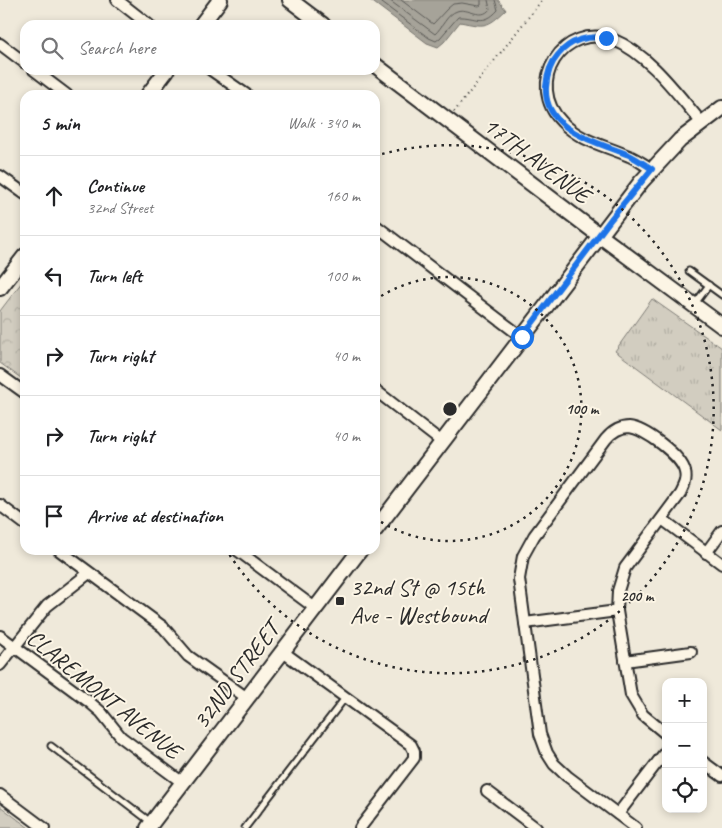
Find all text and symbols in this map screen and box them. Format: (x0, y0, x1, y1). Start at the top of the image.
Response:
search box (20, 20, 380, 75)
route end (595, 27, 618, 50)
icon: search (38, 34, 66, 62)
text: Search here (78, 36, 155, 60)
text: 5 min (40, 110, 80, 136)
street label: 17TH AVENUE (478, 110, 599, 212)
text: Walk · 340 m (288, 113, 360, 133)
text: Continue (87, 174, 144, 198)
icon: ahead (40, 182, 68, 210)
text: 160 m (326, 186, 360, 206)
text: 32nd Street (87, 198, 153, 218)
icon: left (40, 262, 68, 290)
text: Turn left (87, 264, 142, 288)
text: 100 m (326, 266, 360, 286)
route start (511, 326, 534, 349)
icon: right (40, 342, 68, 370)
text: Turn right (87, 344, 154, 368)
text: 40 m (333, 346, 360, 366)
centre of rings (441, 400, 459, 418)
text: 100 m (566, 400, 600, 419)
icon: right (40, 422, 68, 450)
text: Turn right (87, 424, 154, 448)
text: 40 m (333, 426, 360, 446)
icon: arrive (40, 502, 68, 530)
text: Arrive at destination (87, 504, 223, 528)
place label: 32nd St @ 15th Ave - Westbound (350, 572, 490, 630)
text: 200 m (621, 587, 655, 606)
marker: 32nd St @ 15th Ave - Westbound (334, 595, 346, 607)
street label: 32ND STREET (186, 611, 290, 735)
street label: CLAREMONT AVENUE (21, 623, 190, 768)
map controls (662, 678, 707, 813)
button: + (662, 678, 707, 723)
button: − (662, 723, 707, 768)
button: locate (662, 768, 707, 813)

